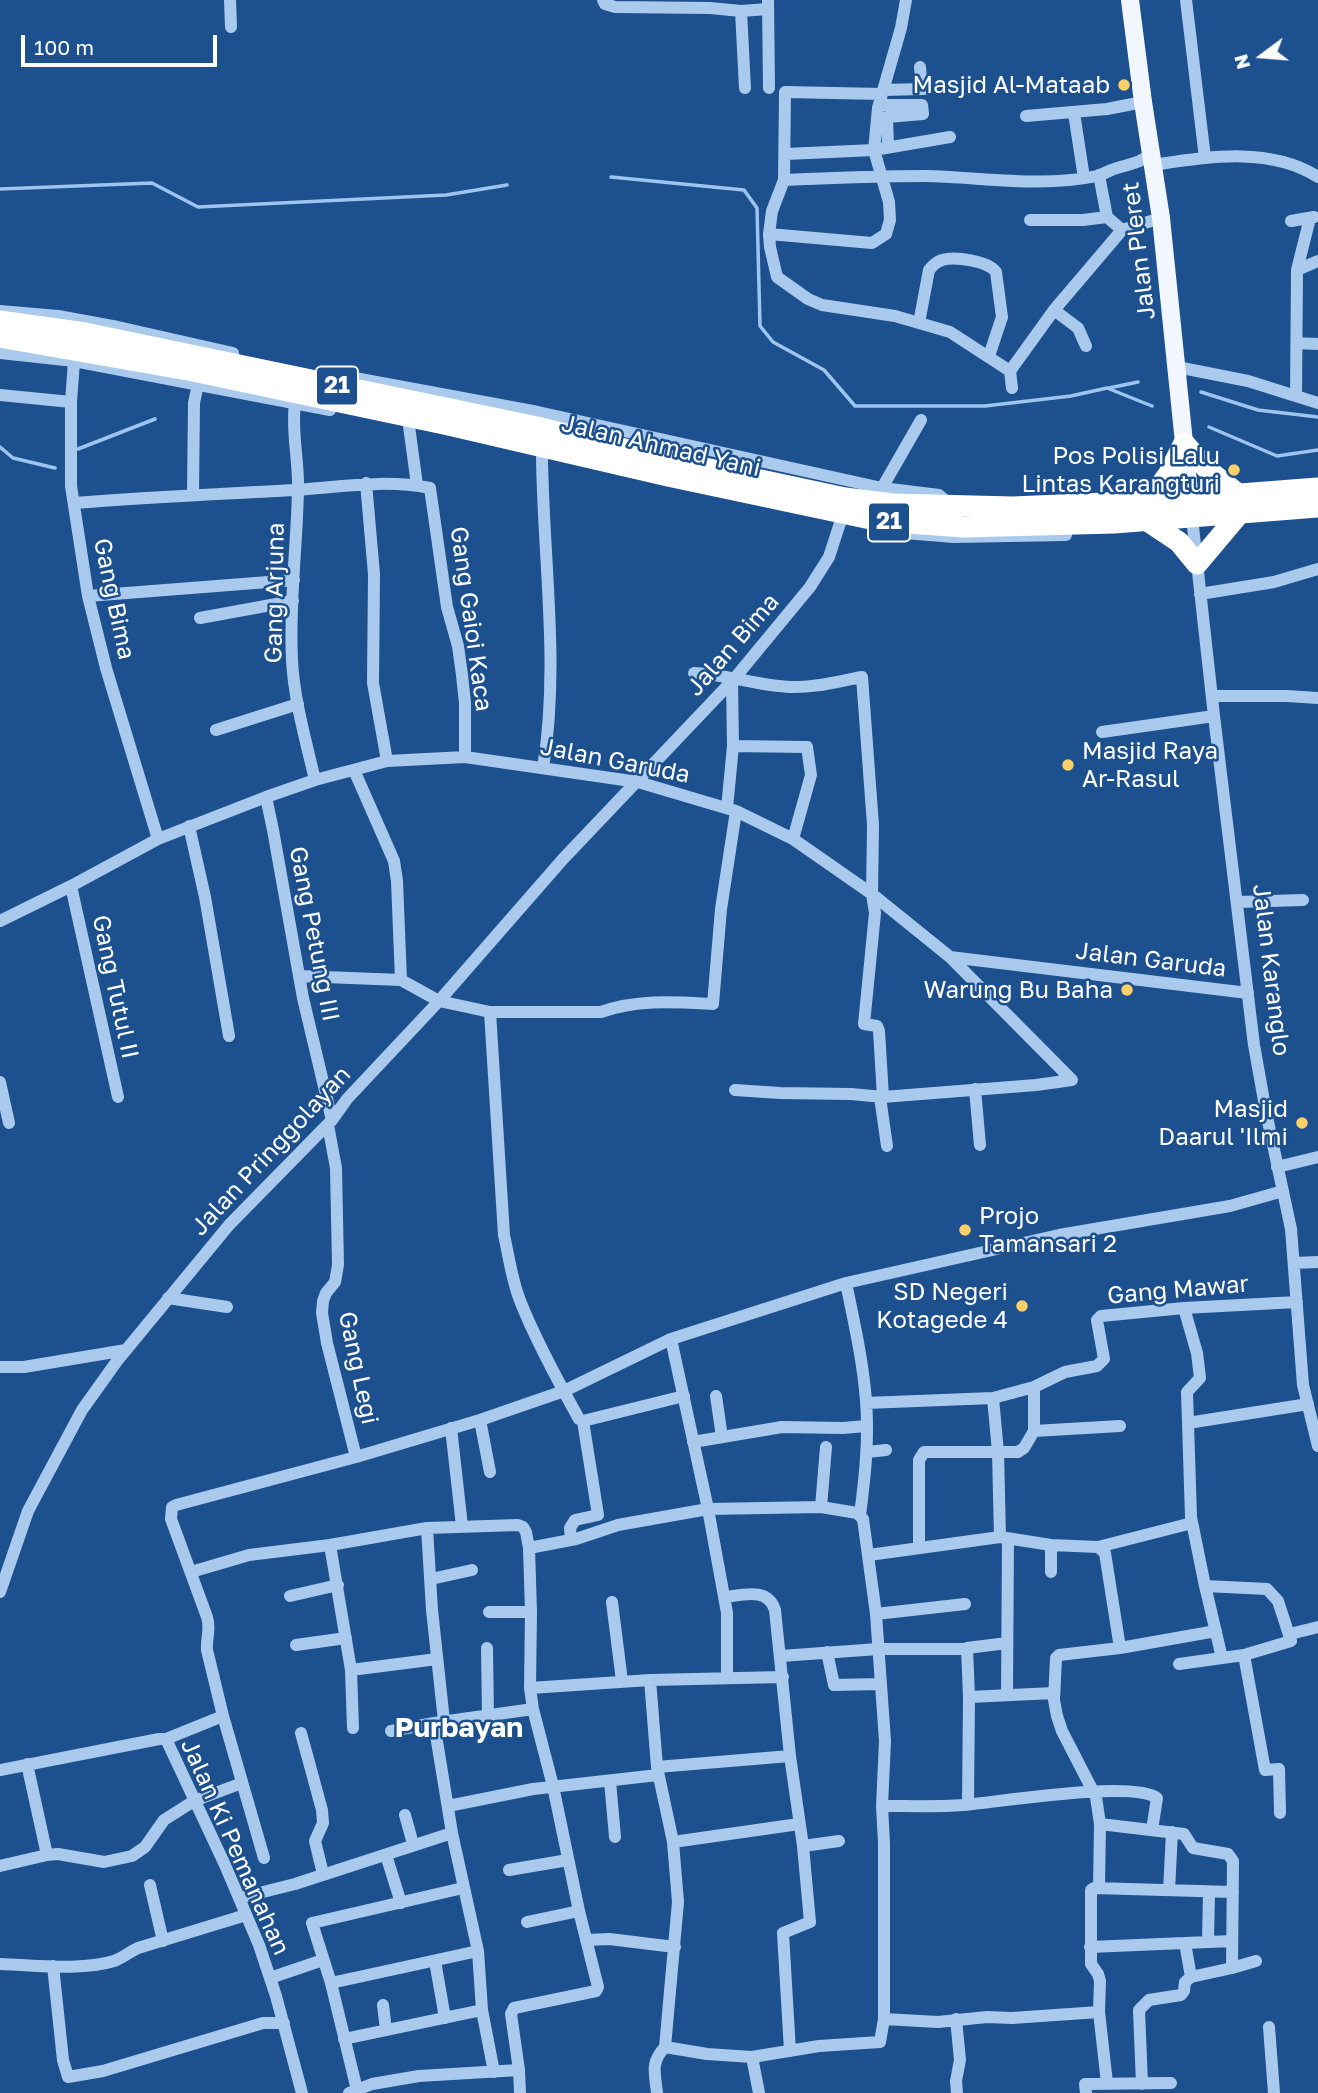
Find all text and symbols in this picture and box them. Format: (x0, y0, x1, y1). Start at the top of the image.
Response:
scale bar (24, 21, 220, 65)
north arrow (1227, 21, 1297, 91)
text: 100 m (34, 34, 94, 60)
text: N (1228, 52, 1254, 72)
place label: Masjid Al-Mataab (913, 71, 1110, 99)
marker: Masjid Al-Mataab (1116, 77, 1132, 93)
street label: Jalan Pleret (1116, 180, 1162, 322)
road number: 21 (316, 366, 358, 406)
street label: Jalan Ahmad Yani (559, 409, 763, 483)
place label: Pos Polisi Lalu Lintas Karangturi (1021, 442, 1220, 498)
marker: Pos Polisi Lalu Lintas Karangturi (1226, 462, 1242, 478)
road number: 21 (868, 502, 910, 542)
street label: Gang Arjuna (259, 522, 291, 664)
street label: Gang Gaioi Kaca (444, 525, 498, 713)
street label: Gang Bima (87, 536, 141, 662)
street label: Jalan Bima (681, 588, 785, 702)
street label: Jalan Garuda (538, 732, 692, 790)
place label: Masjid Raya Ar-Rasul (1082, 737, 1218, 793)
marker: Masjid Raya Ar-Rasul (1060, 757, 1076, 773)
street label: Gang Petung III (283, 844, 345, 1024)
street label: Jalan Karanglo (1246, 882, 1296, 1058)
street label: Gang Tutul II (86, 913, 144, 1061)
street label: Jalan Garuda (1074, 936, 1228, 984)
place label: Warung Bu Baha (923, 976, 1113, 1004)
marker: Warung Bu Baha (1119, 982, 1135, 998)
street label: Jalan Pringgolayan (185, 1060, 357, 1242)
place label: Masjid Daarul 'Ilmi (1158, 1095, 1288, 1151)
marker: Masjid Daarul 'Ilmi (1294, 1115, 1310, 1131)
place label: Projo Tamansari 2 (979, 1202, 1117, 1258)
marker: Projo Tamansari 2 (957, 1222, 973, 1238)
street label: Gang Mawar (1106, 1269, 1250, 1311)
place label: SD Negeri Kotagede 4 (876, 1278, 1008, 1334)
marker: SD Negeri Kotagede 4 (1014, 1298, 1030, 1314)
street label: Gang Legi (332, 1309, 384, 1427)
district label: Purbayan (395, 1711, 523, 1745)
street label: Jalan Ki Pemanahan (174, 1734, 296, 1960)

